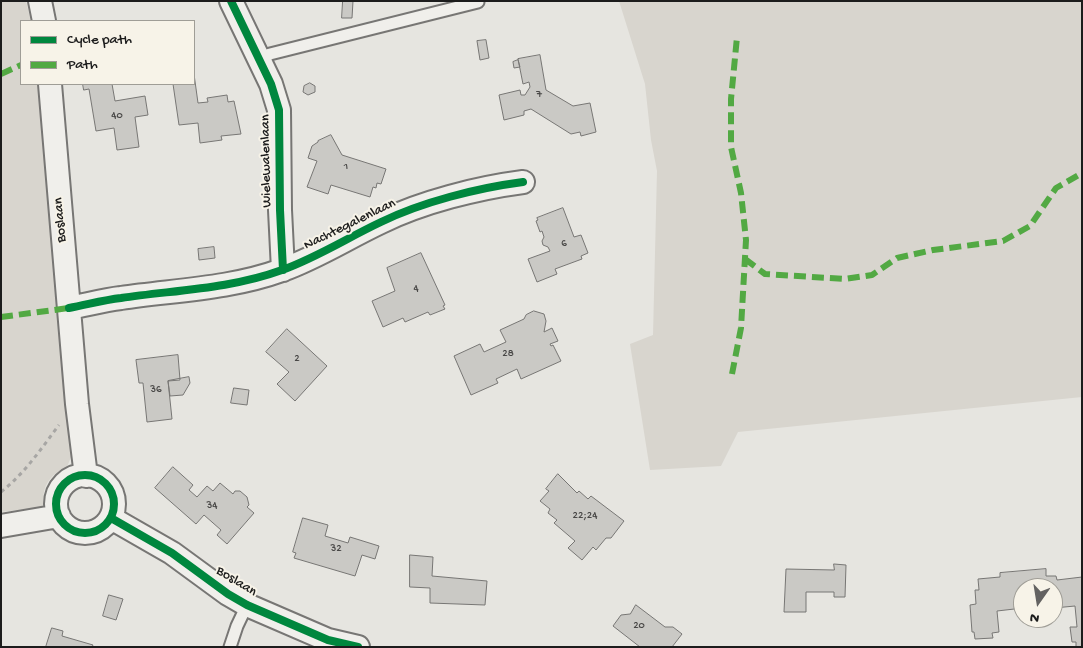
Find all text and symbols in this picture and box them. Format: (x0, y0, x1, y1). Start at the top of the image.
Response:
legend (20, 20, 195, 85)
text: Cycle path (67, 31, 132, 49)
text: Path (67, 56, 98, 74)
house number: 7 (536, 88, 542, 102)
house number: 40 (111, 109, 123, 123)
street label: Wielewalenlaan (258, 114, 276, 208)
house number: 1 (344, 160, 348, 174)
street label: Nachtegalenlaan (301, 196, 399, 254)
street label: Boslaan (51, 197, 71, 243)
house number: 6 (561, 237, 567, 251)
house number: 4 (413, 282, 419, 296)
house number: 28 (502, 347, 514, 361)
house number: 2 (294, 352, 300, 366)
house number: 36 (150, 383, 162, 397)
house number: 34 (207, 499, 217, 513)
house number: 22;24 (573, 509, 597, 523)
house number: 32 (330, 542, 342, 556)
street label: Boslaan (213, 563, 259, 601)
north arrow (1013, 578, 1063, 628)
text: N (1028, 608, 1041, 626)
house number: 20 (633, 619, 645, 633)

